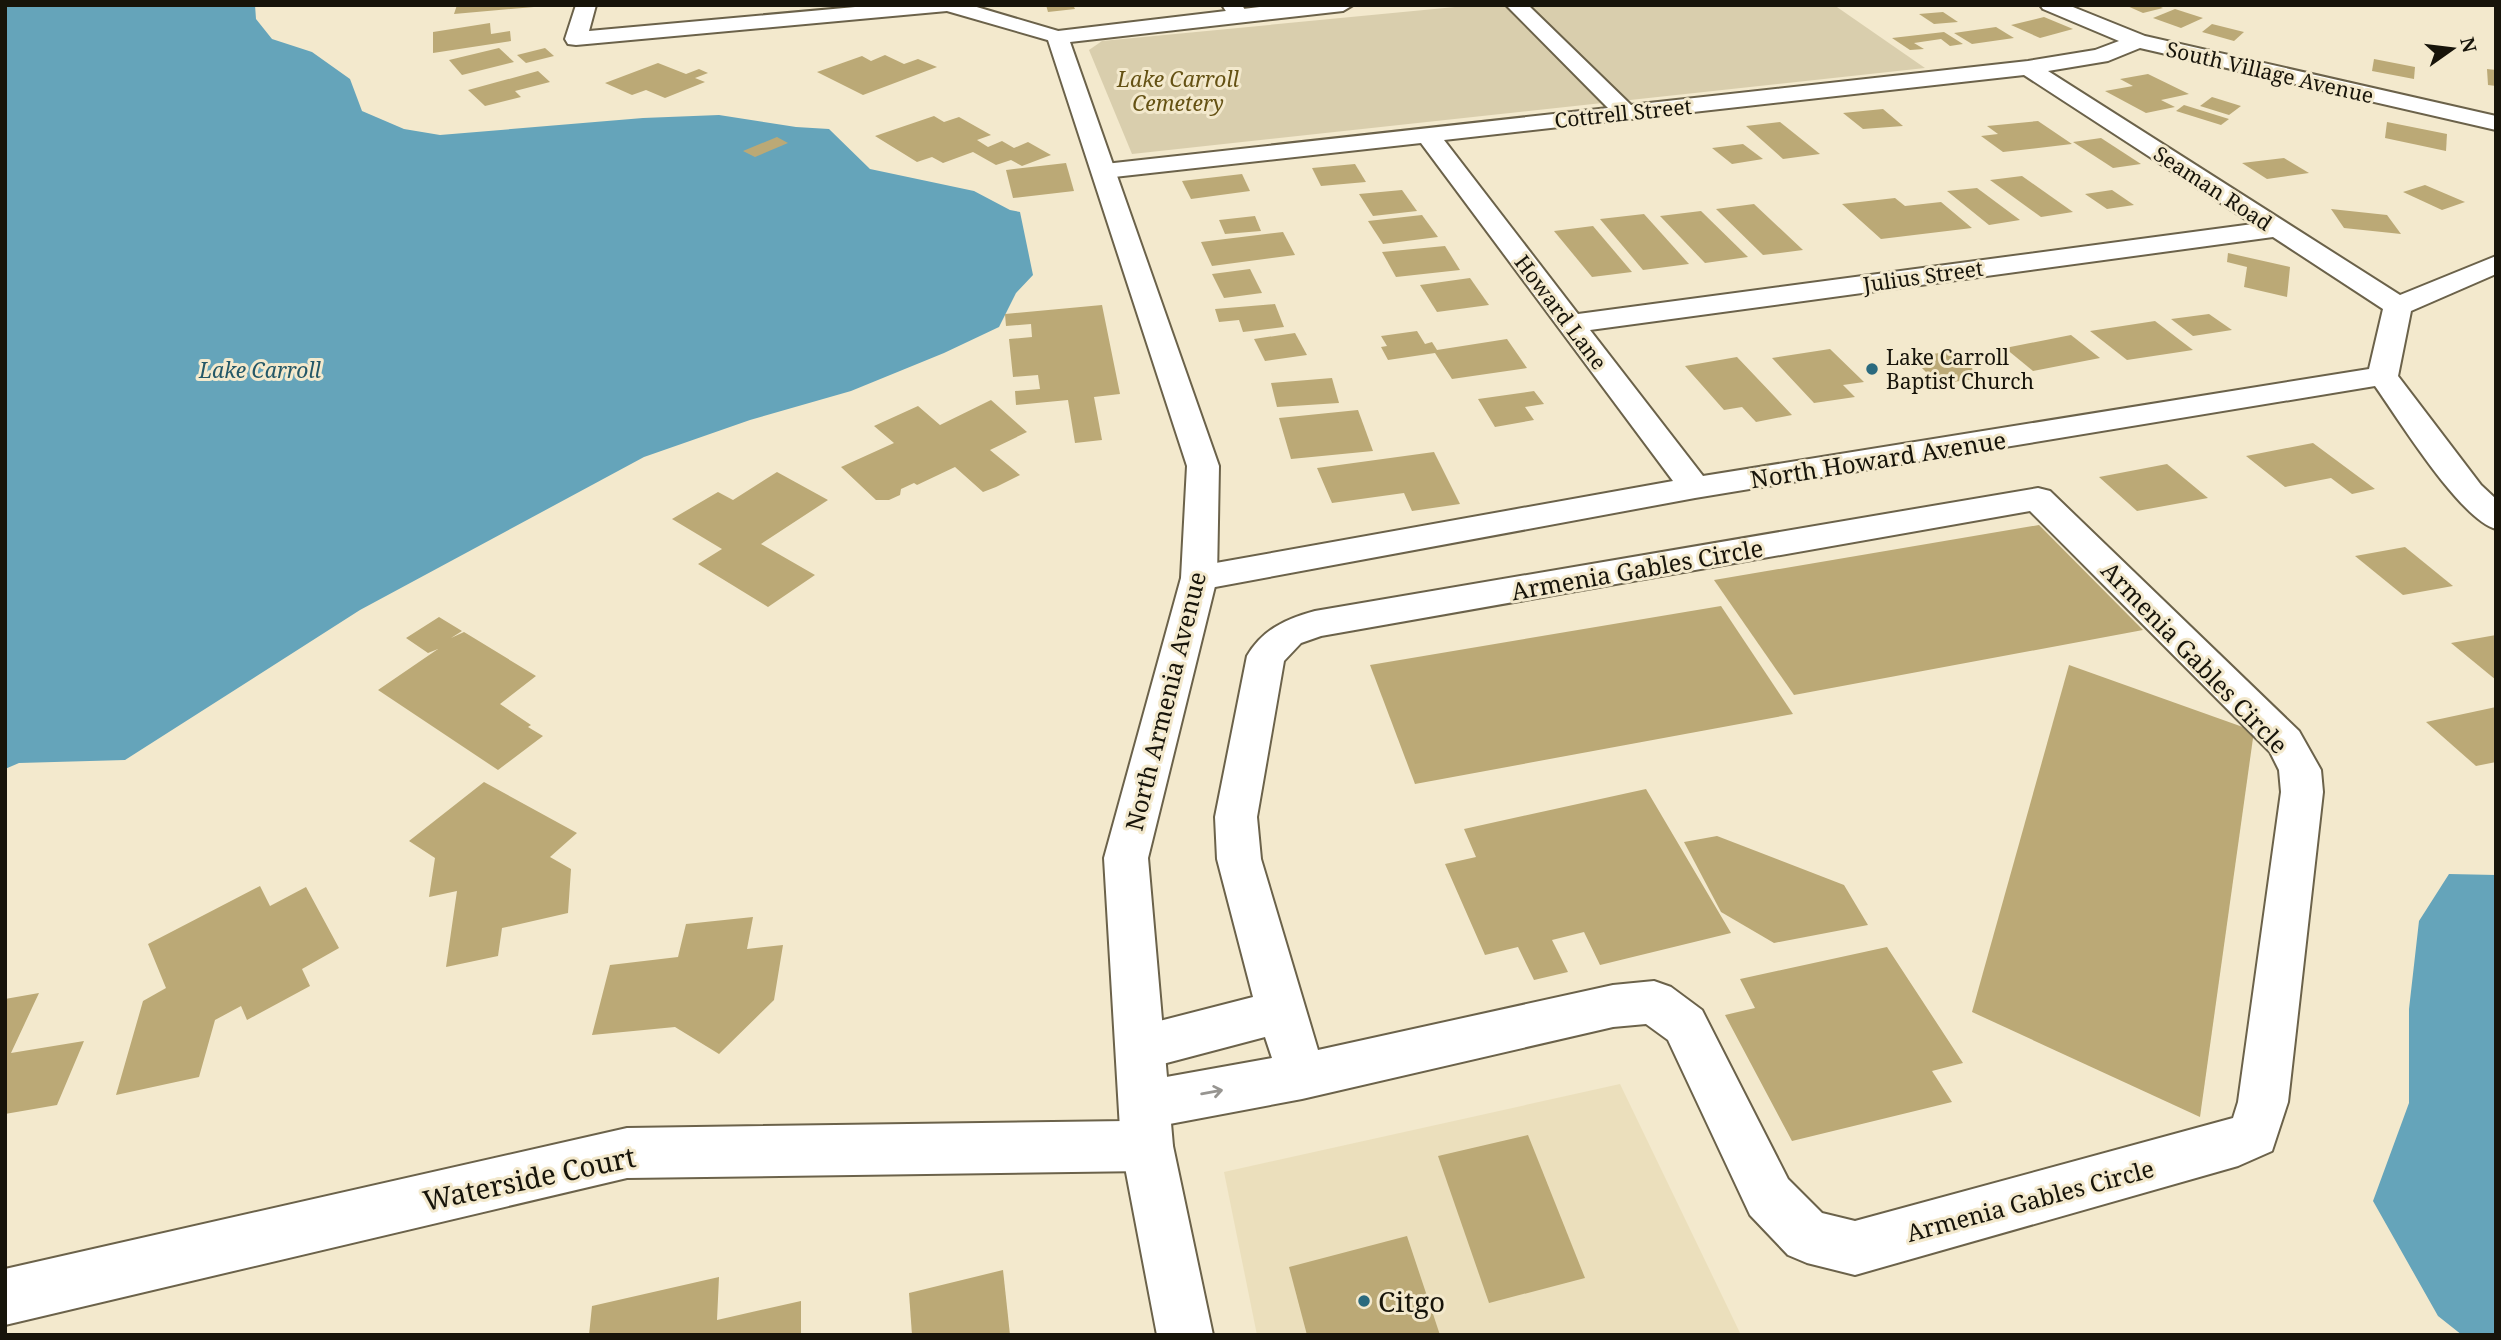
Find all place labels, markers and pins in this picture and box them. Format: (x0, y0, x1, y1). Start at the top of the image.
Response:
place label: Lake Carroll Baptist Church (1886, 343, 2034, 395)
marker: Lake Carroll Baptist Church (1864, 361, 1880, 377)
place label: Citgo (1378, 1282, 1445, 1320)
marker: Citgo (1356, 1293, 1372, 1309)

